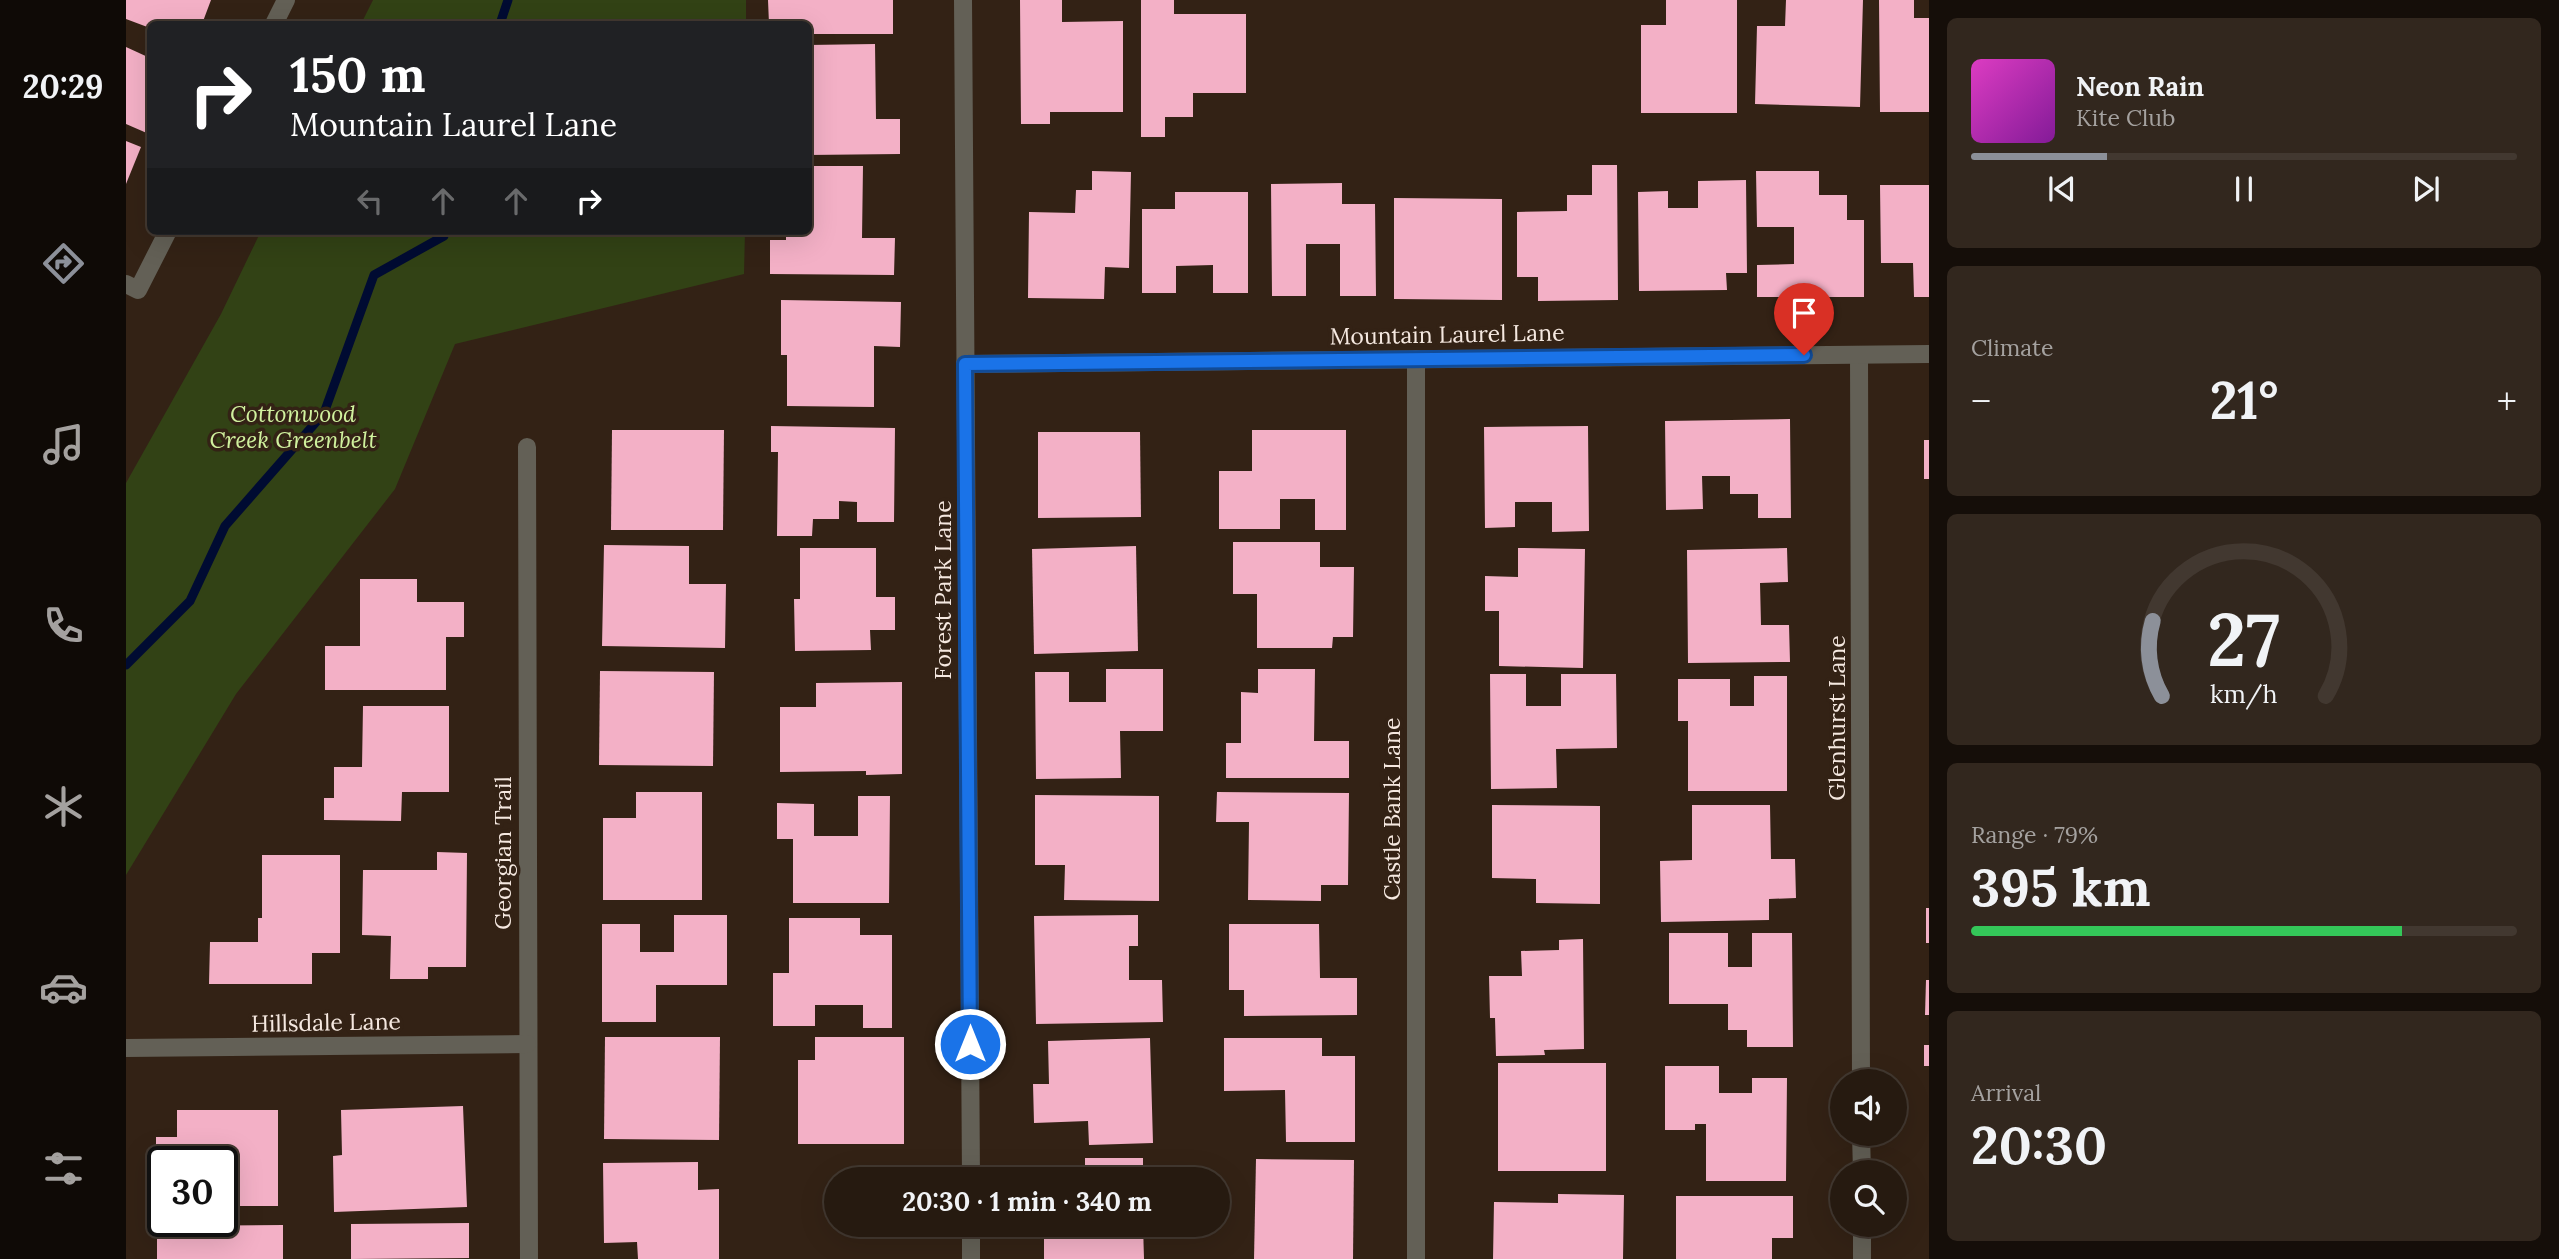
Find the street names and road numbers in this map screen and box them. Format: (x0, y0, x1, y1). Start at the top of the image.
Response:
street label: Mountain Laurel Lane (1329, 317, 1565, 351)
street label: Forest Park Lane (928, 500, 957, 680)
street label: Glenhurst Lane (1822, 635, 1851, 801)
street label: Castle Bank Lane (1377, 718, 1406, 900)
street label: Georgian Trail (488, 776, 517, 930)
street label: Hillsdale Lane (251, 1006, 401, 1038)

